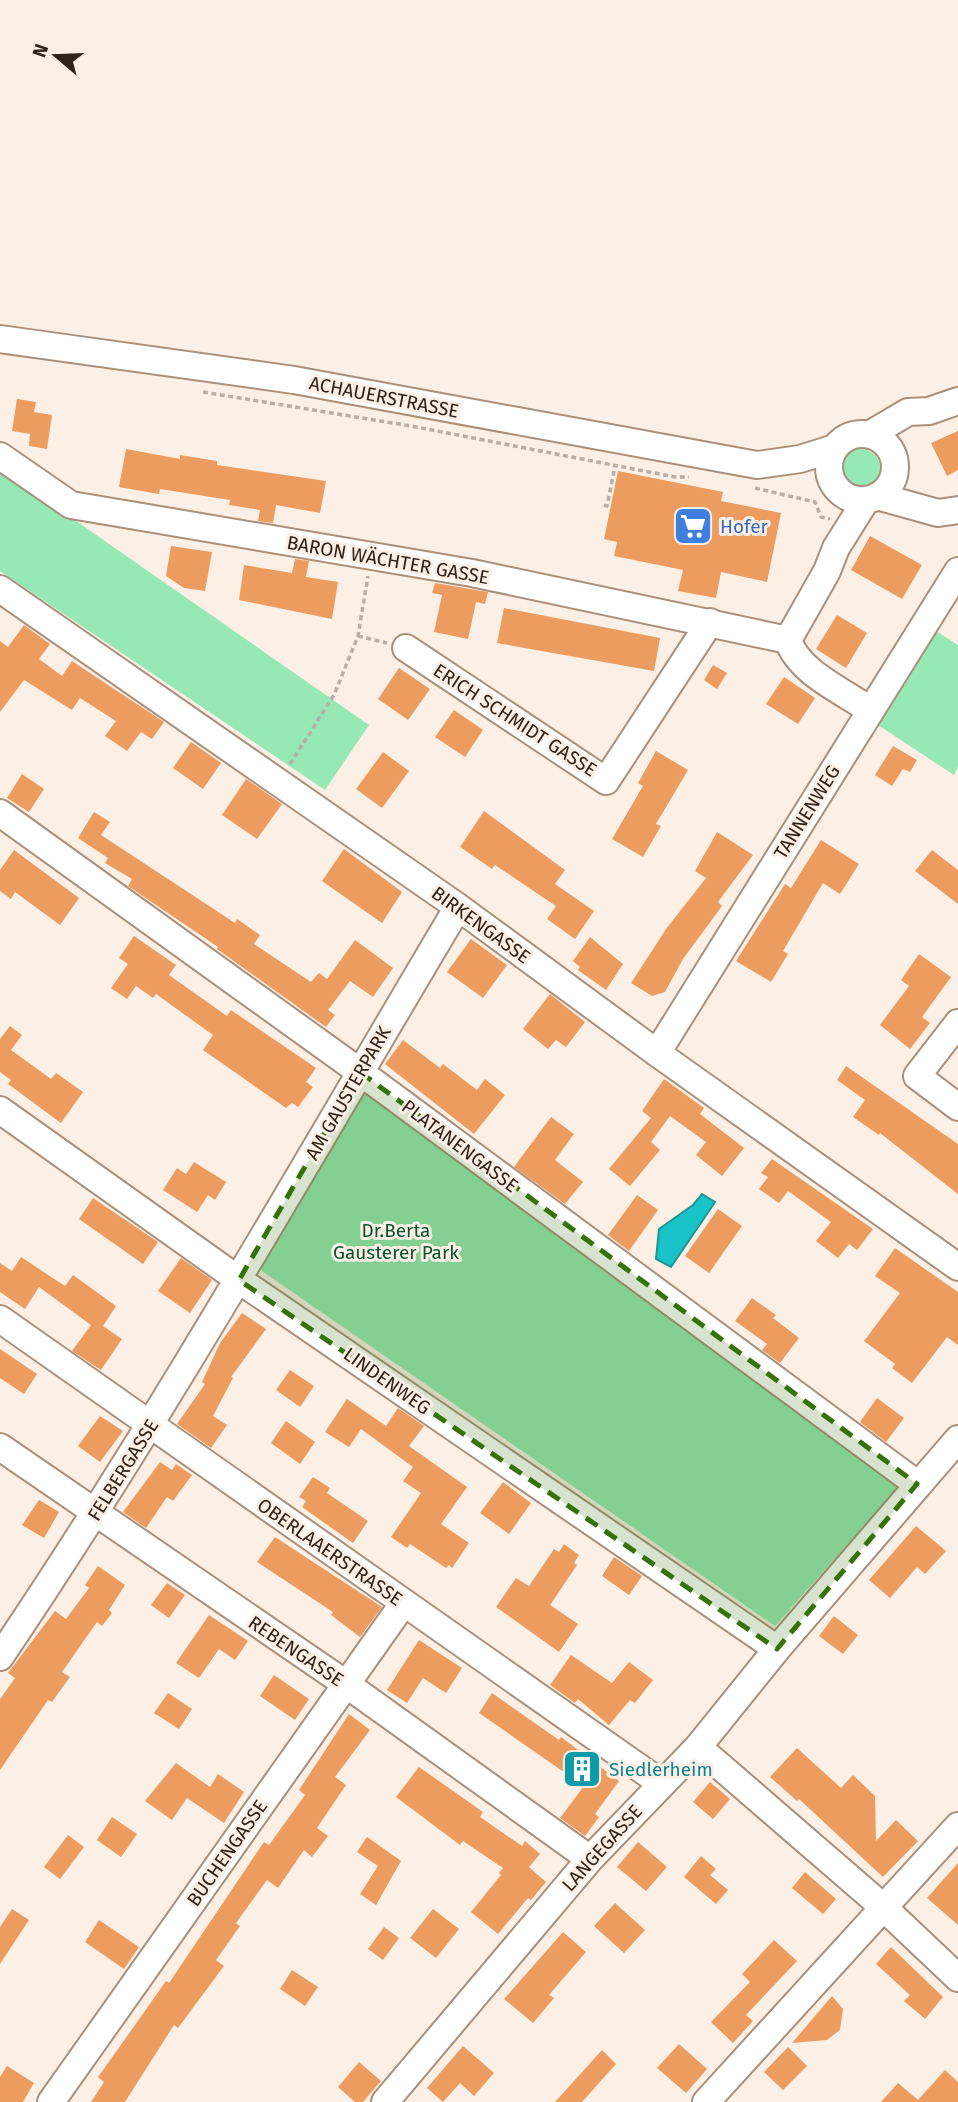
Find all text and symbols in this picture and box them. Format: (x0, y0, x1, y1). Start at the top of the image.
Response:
north arrow (21, 21, 91, 91)
text: N (27, 41, 53, 60)
street label: ACHAUERSTRASSE (307, 371, 461, 423)
supermarket icon: Hofer (672, 505, 714, 547)
place label: Hofer (720, 515, 769, 538)
street label: BARON WÄCHTER GASSE (285, 531, 491, 589)
street label: ERICH SCHMIDT GASSE (429, 659, 601, 781)
street label: TANNENWEG (769, 761, 845, 863)
street label: BIRKENGASSE (427, 881, 535, 969)
street label: AM GAUSTERPARK (300, 1021, 396, 1164)
street label: PLATANENGASSE (397, 1095, 523, 1197)
park label: Dr.Berta Gausterer Park (333, 1219, 459, 1264)
street label: LINDENWEG (339, 1343, 435, 1419)
street label: FELBERGASSE (83, 1415, 163, 1525)
street label: OBERLAAERSTRASSE (253, 1493, 407, 1611)
street label: REBENGASSE (244, 1611, 348, 1691)
building icon: Siedlerheim (561, 1748, 603, 1790)
place label: Siedlerheim (609, 1758, 713, 1781)
street label: BUCHENGASSE (182, 1795, 272, 1911)
street label: LANGEGASSE (557, 1800, 647, 1896)

